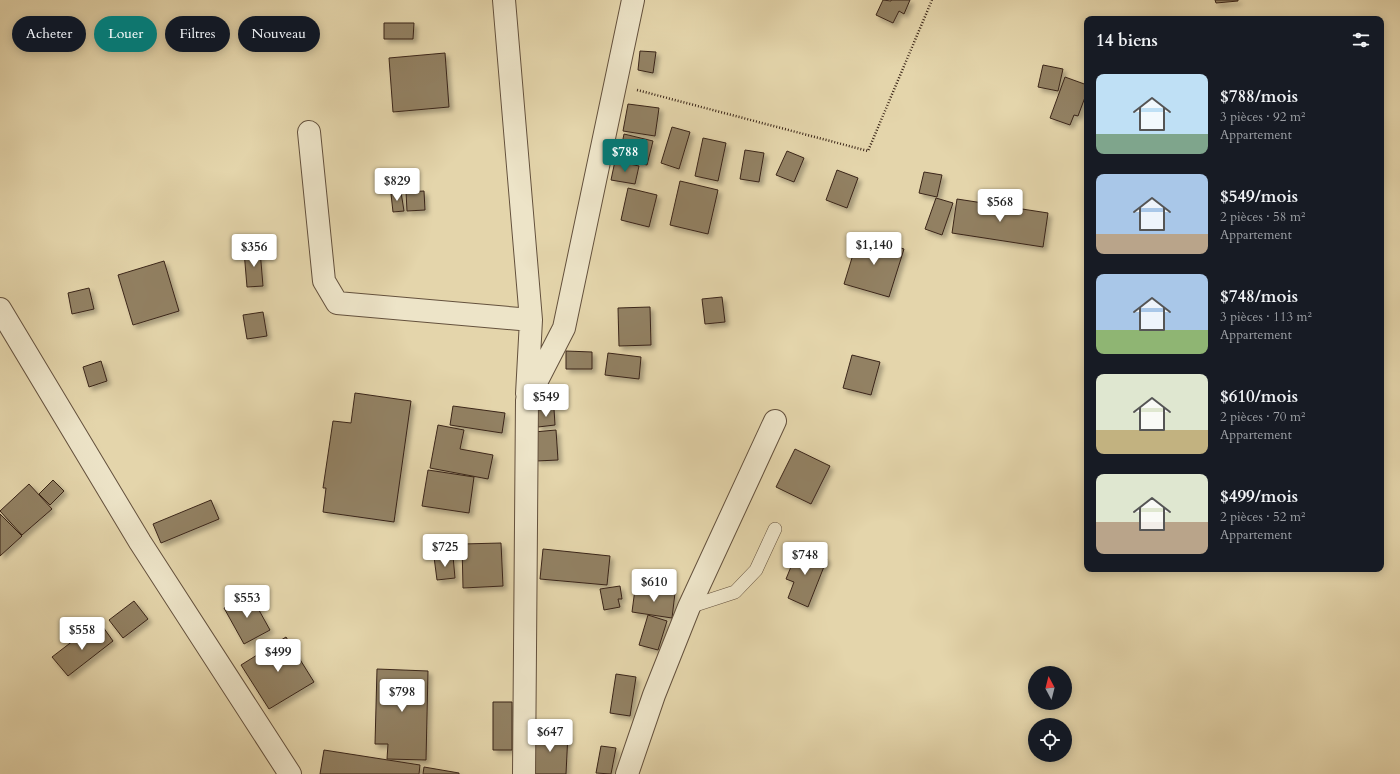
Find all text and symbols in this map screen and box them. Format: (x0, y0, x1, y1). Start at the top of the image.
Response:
chip: Acheter (12, 16, 86, 52)
chip: Louer (94, 16, 157, 52)
chip: Filtres (165, 16, 230, 52)
chip: Nouveau (238, 16, 320, 52)
text: 14 biens (1096, 29, 1158, 52)
icon: filters (1350, 29, 1372, 51)
text: $788/mois (1220, 85, 1298, 108)
icon: home (1128, 90, 1176, 138)
text: 3 pièces · 92 m² (1220, 108, 1305, 126)
text: Appartement (1220, 126, 1292, 144)
pin: $788 (601, 139, 649, 173)
text: $788 (612, 143, 638, 161)
pin: $829 (373, 168, 421, 202)
text: $829 (384, 172, 410, 190)
text: $549/mois (1220, 185, 1298, 208)
pin: $568 (976, 189, 1024, 223)
icon: home (1128, 190, 1176, 238)
text: $568 (987, 193, 1013, 211)
text: 2 pièces · 58 m² (1220, 208, 1305, 226)
text: Appartement (1220, 226, 1292, 244)
pin: $1,140 (841, 232, 907, 266)
pin: $356 (230, 234, 278, 268)
text: $1,140 (855, 236, 893, 254)
text: $356 (241, 238, 267, 256)
text: $748/mois (1220, 285, 1298, 308)
icon: home (1128, 290, 1176, 338)
text: 3 pièces · 113 m² (1220, 308, 1312, 326)
text: Appartement (1220, 326, 1292, 344)
pin: $549 (522, 384, 570, 418)
text: $610/mois (1220, 385, 1298, 408)
text: $549 (533, 388, 559, 406)
icon: home (1128, 390, 1176, 438)
text: 2 pièces · 70 m² (1220, 408, 1305, 426)
text: Appartement (1220, 426, 1292, 444)
text: $499/mois (1220, 485, 1298, 508)
icon: home (1128, 490, 1176, 538)
text: 2 pièces · 52 m² (1220, 508, 1305, 526)
text: Appartement (1220, 526, 1292, 544)
pin: $725 (421, 534, 469, 568)
text: $725 (432, 538, 458, 556)
pin: $748 (781, 542, 829, 576)
text: $748 (792, 546, 818, 564)
pin: $610 (630, 569, 678, 603)
text: $610 (641, 573, 667, 591)
pin: $553 (223, 585, 271, 619)
text: $553 (234, 589, 260, 607)
pin: $558 (58, 617, 106, 651)
text: $558 (69, 621, 95, 639)
pin: $499 (254, 639, 302, 673)
text: $499 (265, 643, 291, 661)
north arrow (1028, 666, 1072, 710)
map controls (1028, 666, 1072, 762)
pin: $798 (378, 679, 426, 713)
text: $798 (389, 683, 415, 701)
button: locate (1028, 718, 1072, 762)
pin: $647 (526, 719, 574, 753)
text: $647 (537, 723, 563, 741)

